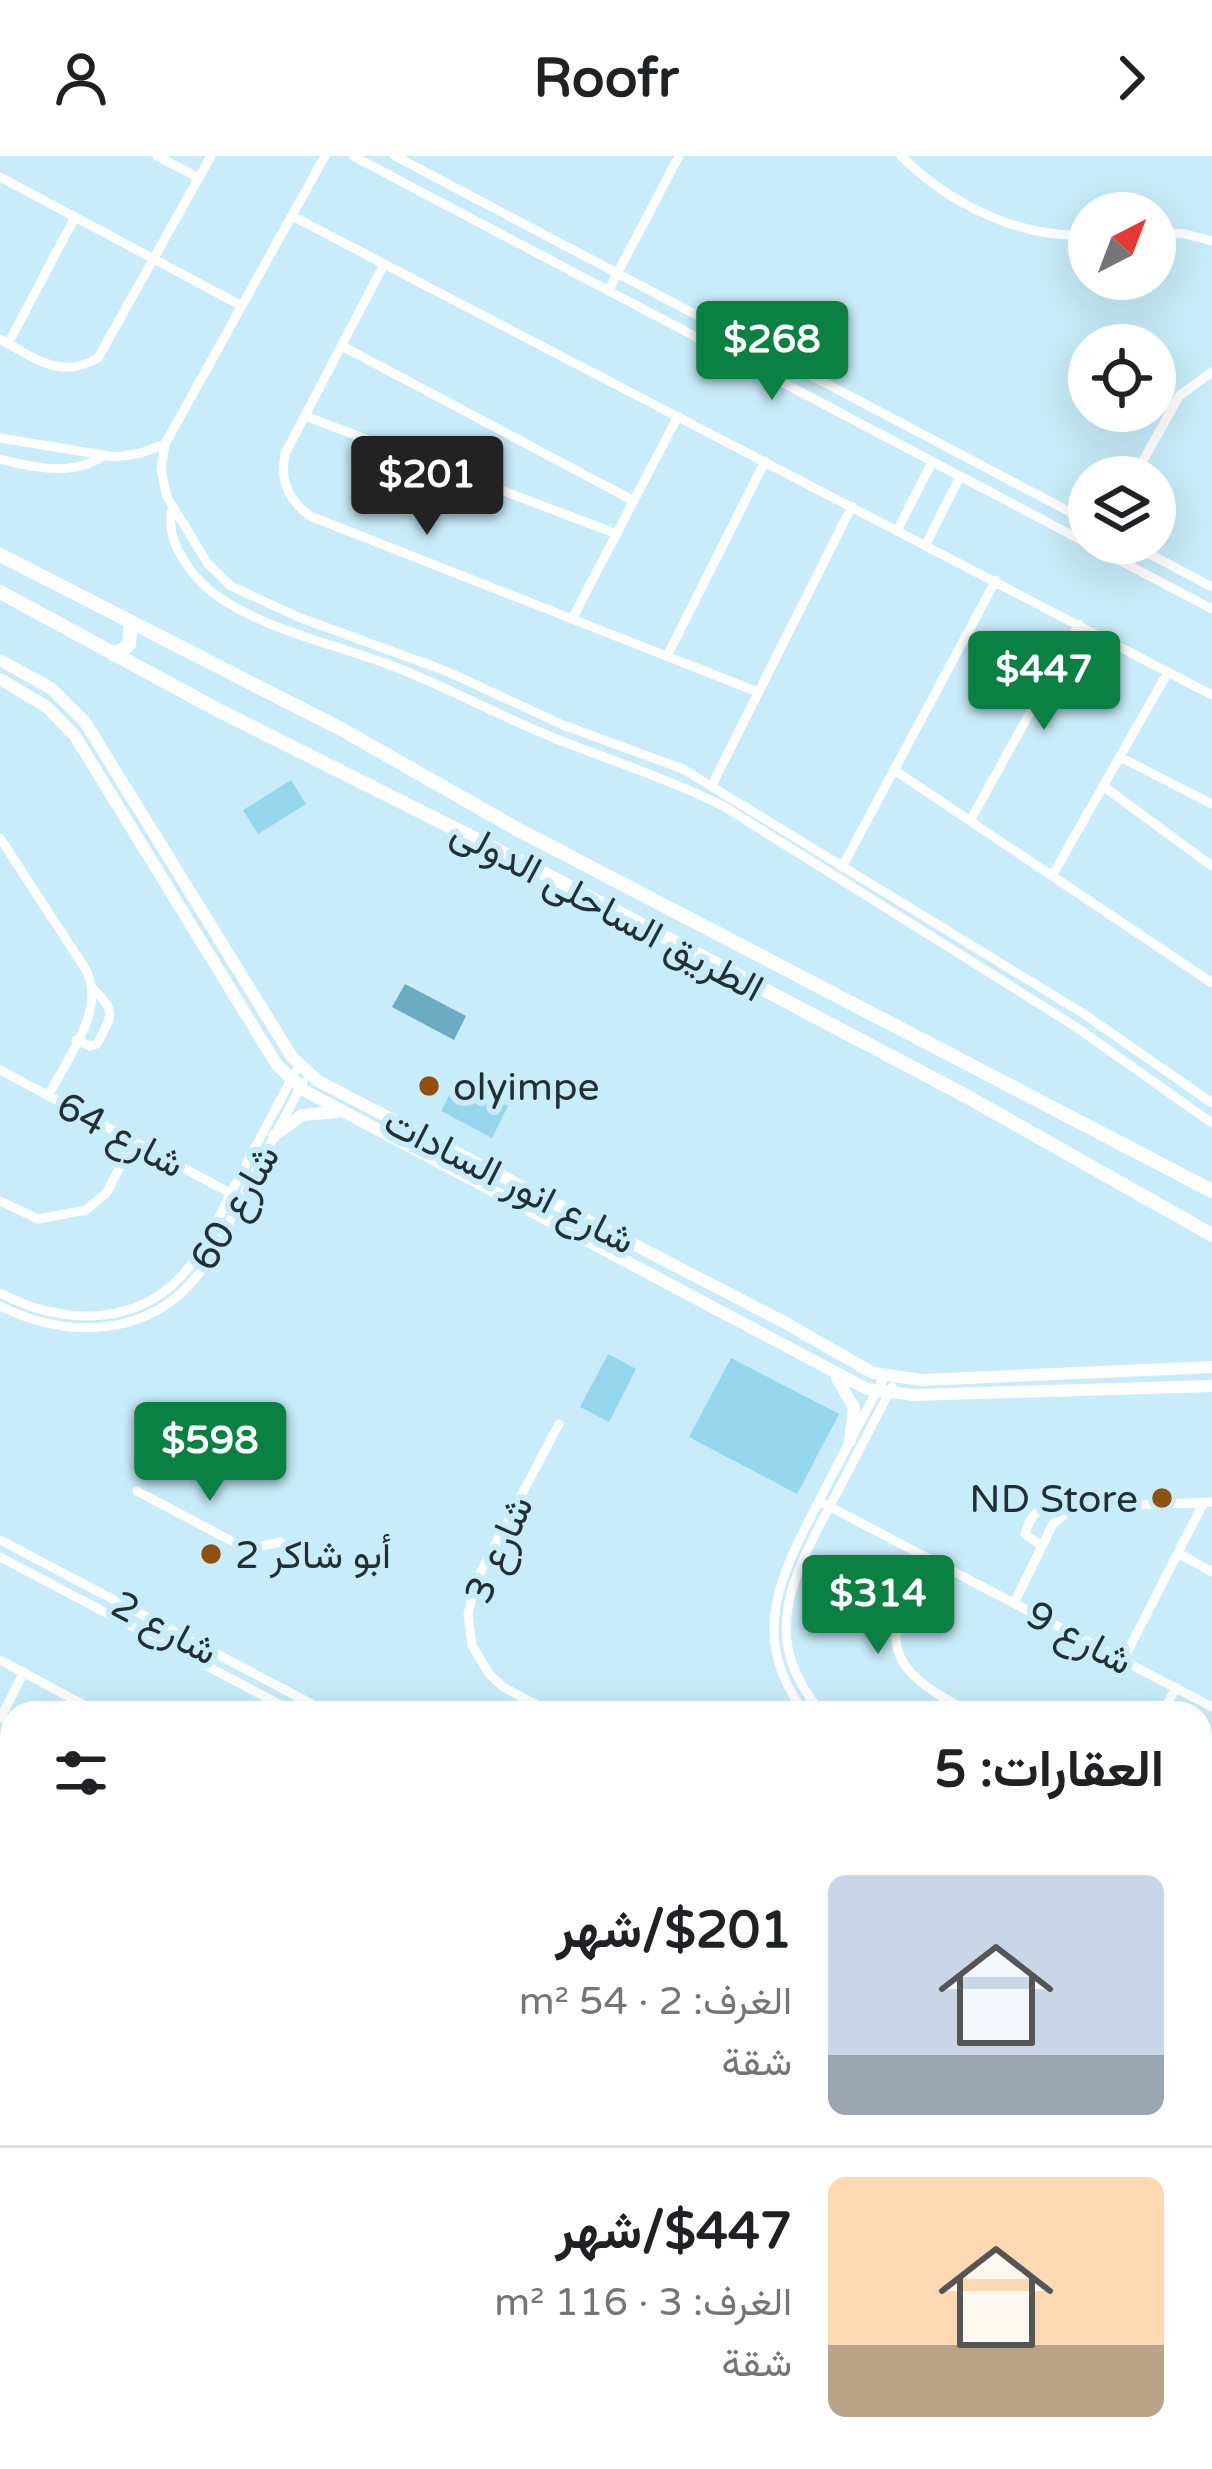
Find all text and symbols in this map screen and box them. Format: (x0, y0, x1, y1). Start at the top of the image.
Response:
icon: person (48, 45, 114, 111)
icon: forward (1098, 45, 1164, 111)
text: Roofr (533, 46, 679, 111)
north arrow (1068, 192, 1176, 300)
map controls (1068, 192, 1176, 564)
pin: $268 (701, 301, 843, 403)
text: $268 (723, 316, 821, 363)
button: locate (1068, 324, 1176, 432)
pin: $201 (356, 436, 498, 538)
text: $201 (378, 451, 476, 498)
button: layers (1068, 456, 1176, 564)
pin: $447 (973, 631, 1115, 733)
text: $447 (995, 646, 1093, 693)
street label: الطريق الساحلى الدولى (443, 808, 771, 1012)
place label: olyimpe (453, 1064, 600, 1111)
marker: olyimpe (416, 1073, 442, 1099)
street label: شارع 64 (48, 1082, 192, 1190)
street label: شارع انور السادات (375, 1098, 642, 1266)
street label: شارع 60 (181, 1136, 292, 1280)
pin: $598 (139, 1402, 281, 1504)
text: $598 (161, 1417, 259, 1464)
place label: ND Store (969, 1476, 1138, 1523)
marker: ND Store (1149, 1485, 1175, 1511)
street label: شارع 3 (455, 1488, 546, 1612)
place label: أبو شاكر 2 (235, 1532, 391, 1579)
marker: أبو شاكر 2 (198, 1541, 224, 1567)
pin: $314 (807, 1555, 949, 1657)
text: $314 (829, 1570, 927, 1617)
street label: شارع 2 (102, 1581, 225, 1677)
street label: شارع 9 (1017, 1591, 1140, 1687)
text: العقارات: 5 (934, 1739, 1164, 1801)
icon: filters (48, 1740, 114, 1806)
text: $201/شهر (556, 1900, 792, 1962)
icon: home (924, 1923, 1068, 2067)
text: الغرف: 2 · 54 m² (519, 1978, 792, 2025)
text: شقة (722, 2039, 792, 2086)
text: $447/شهر (556, 2201, 792, 2263)
icon: home (924, 2225, 1068, 2369)
text: الغرف: 3 · 116 m² (494, 2279, 792, 2326)
text: شقة (722, 2340, 792, 2387)

